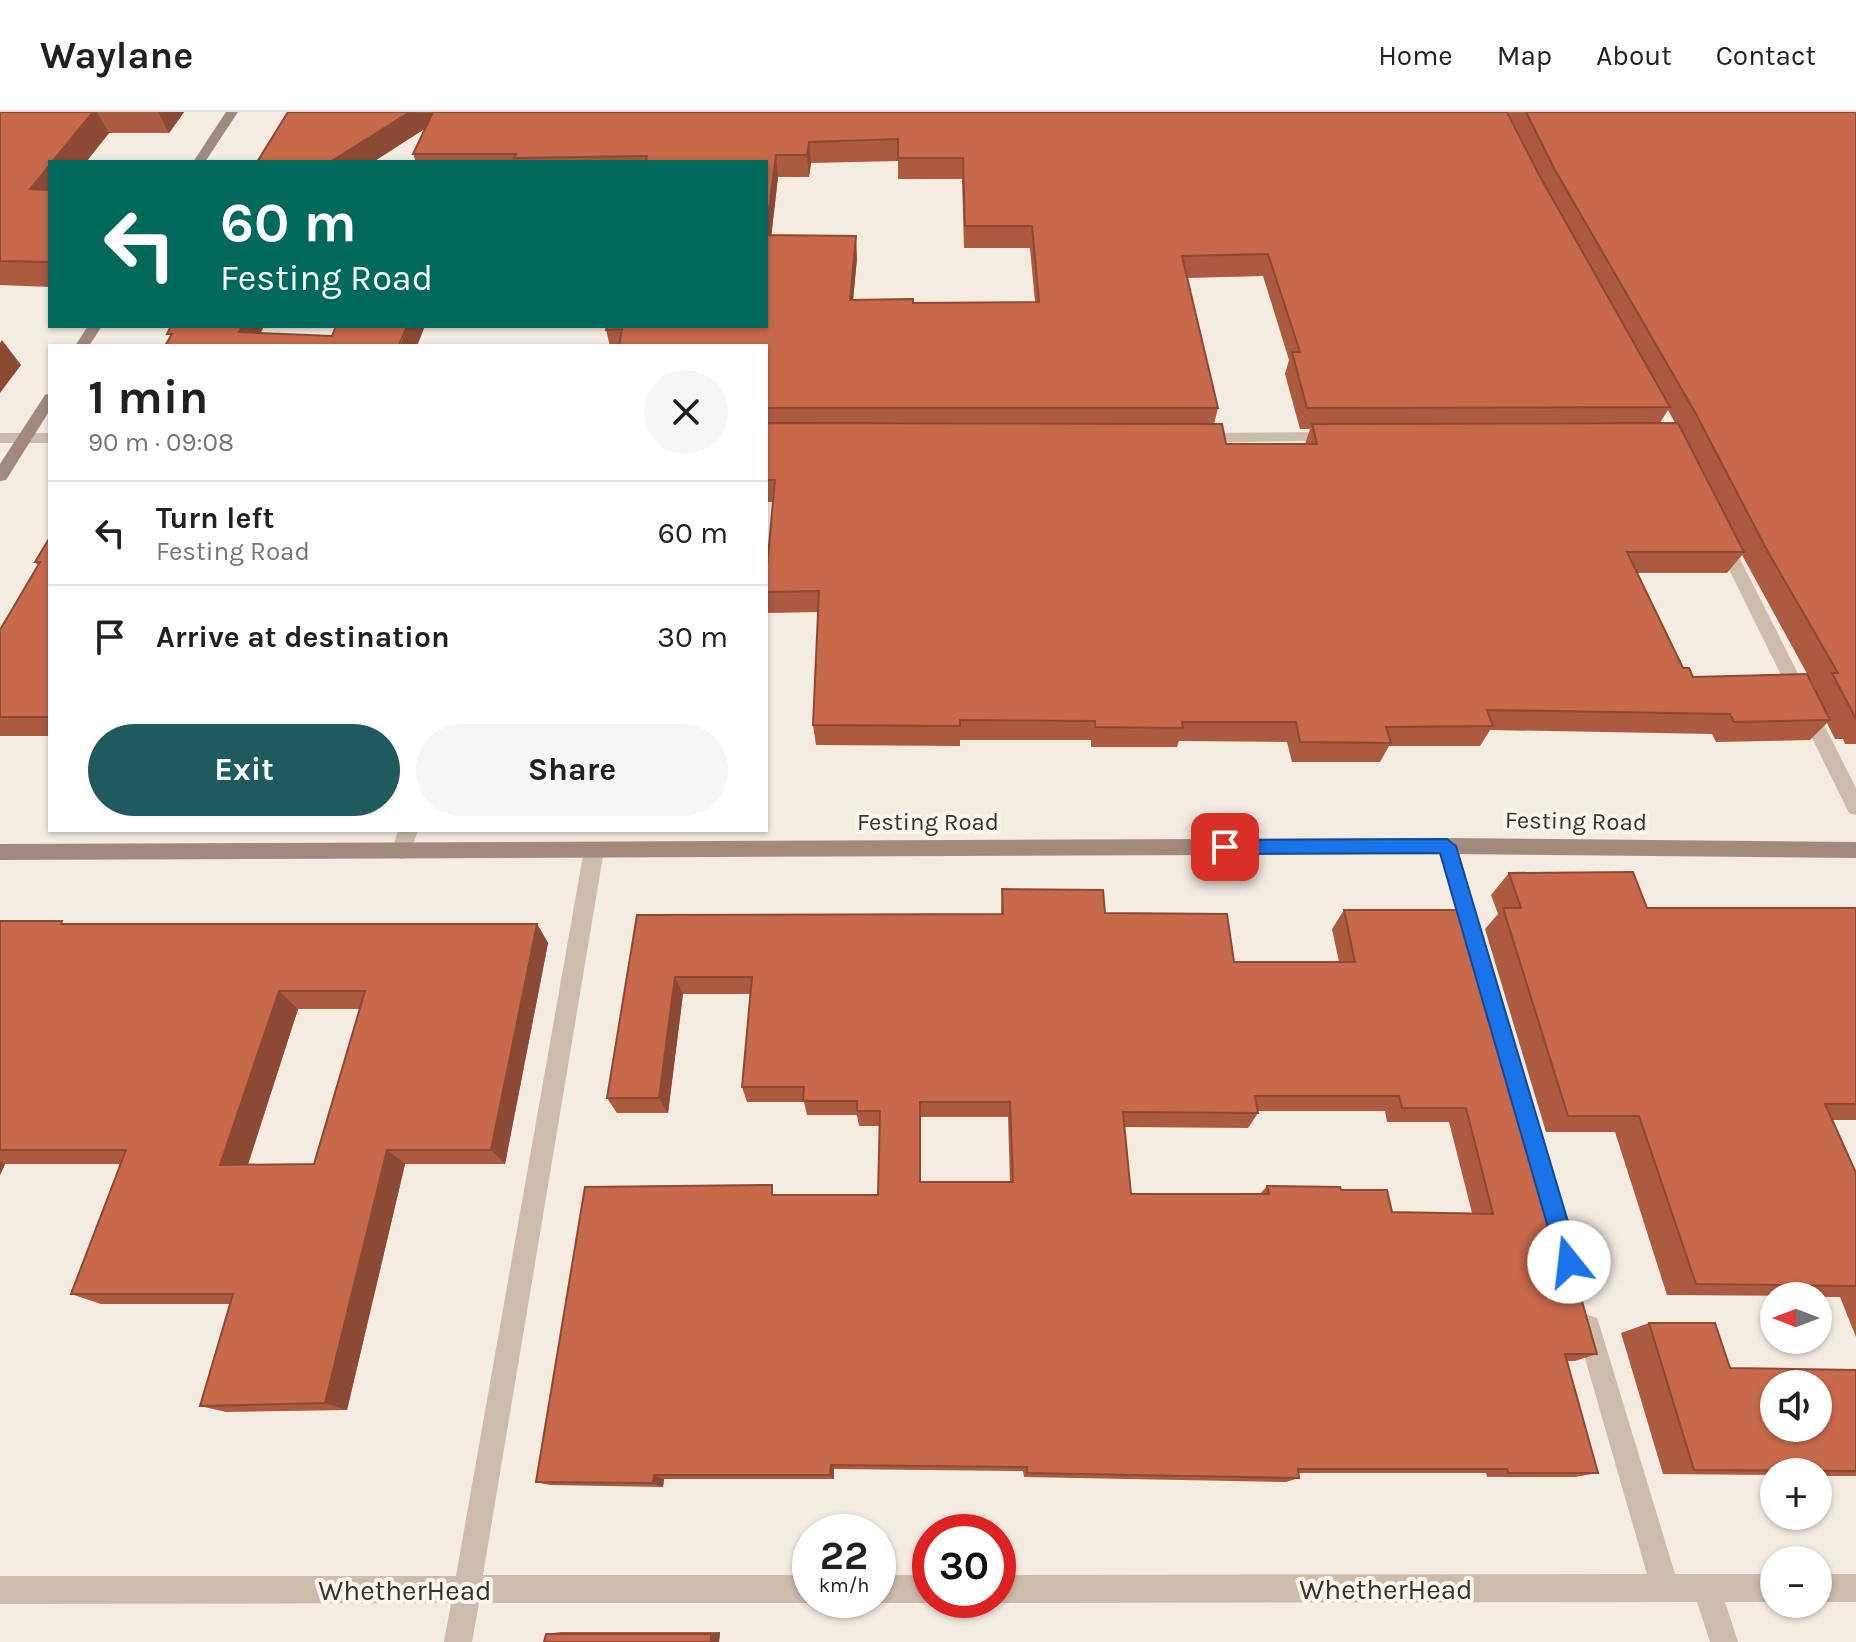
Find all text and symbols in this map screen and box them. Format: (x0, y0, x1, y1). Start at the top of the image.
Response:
text: Waylane (40, 33, 193, 78)
text: Home (1378, 39, 1453, 72)
text: Map (1497, 39, 1552, 72)
text: About (1596, 39, 1672, 72)
text: Contact (1716, 39, 1816, 72)
text: 60 m (220, 190, 357, 255)
icon: left (88, 192, 192, 296)
text: Festing Road (220, 257, 433, 299)
text: 1 min (88, 369, 208, 425)
button: close (644, 370, 728, 454)
text: 90 m · 09:08 (88, 427, 234, 458)
text: Turn left (156, 500, 274, 536)
icon: left (88, 511, 132, 555)
text: 60 m (658, 515, 728, 551)
text: Festing Road (156, 536, 310, 567)
icon: arrive (88, 615, 132, 659)
text: Arrive at destination (156, 619, 450, 655)
text: 30 m (657, 619, 728, 655)
button: Exit (88, 724, 400, 816)
button: Share (416, 724, 728, 816)
street label: Festing Road (1505, 806, 1647, 836)
street label: Festing Road (857, 808, 999, 836)
pin (1191, 813, 1259, 881)
icon: arrive (1203, 825, 1247, 869)
position arrow (1527, 1220, 1611, 1304)
north arrow (1760, 1282, 1832, 1354)
map controls (1760, 1282, 1832, 1618)
button: sound (1760, 1370, 1832, 1442)
button: + (1760, 1458, 1832, 1530)
speed limit sign: 30 (912, 1514, 1016, 1618)
text: 22 (820, 1532, 868, 1579)
button: − (1760, 1546, 1832, 1618)
street label: WhetherHead (1299, 1573, 1473, 1606)
street label: WhetherHead (318, 1574, 492, 1607)
text: km/h (819, 1574, 869, 1597)

